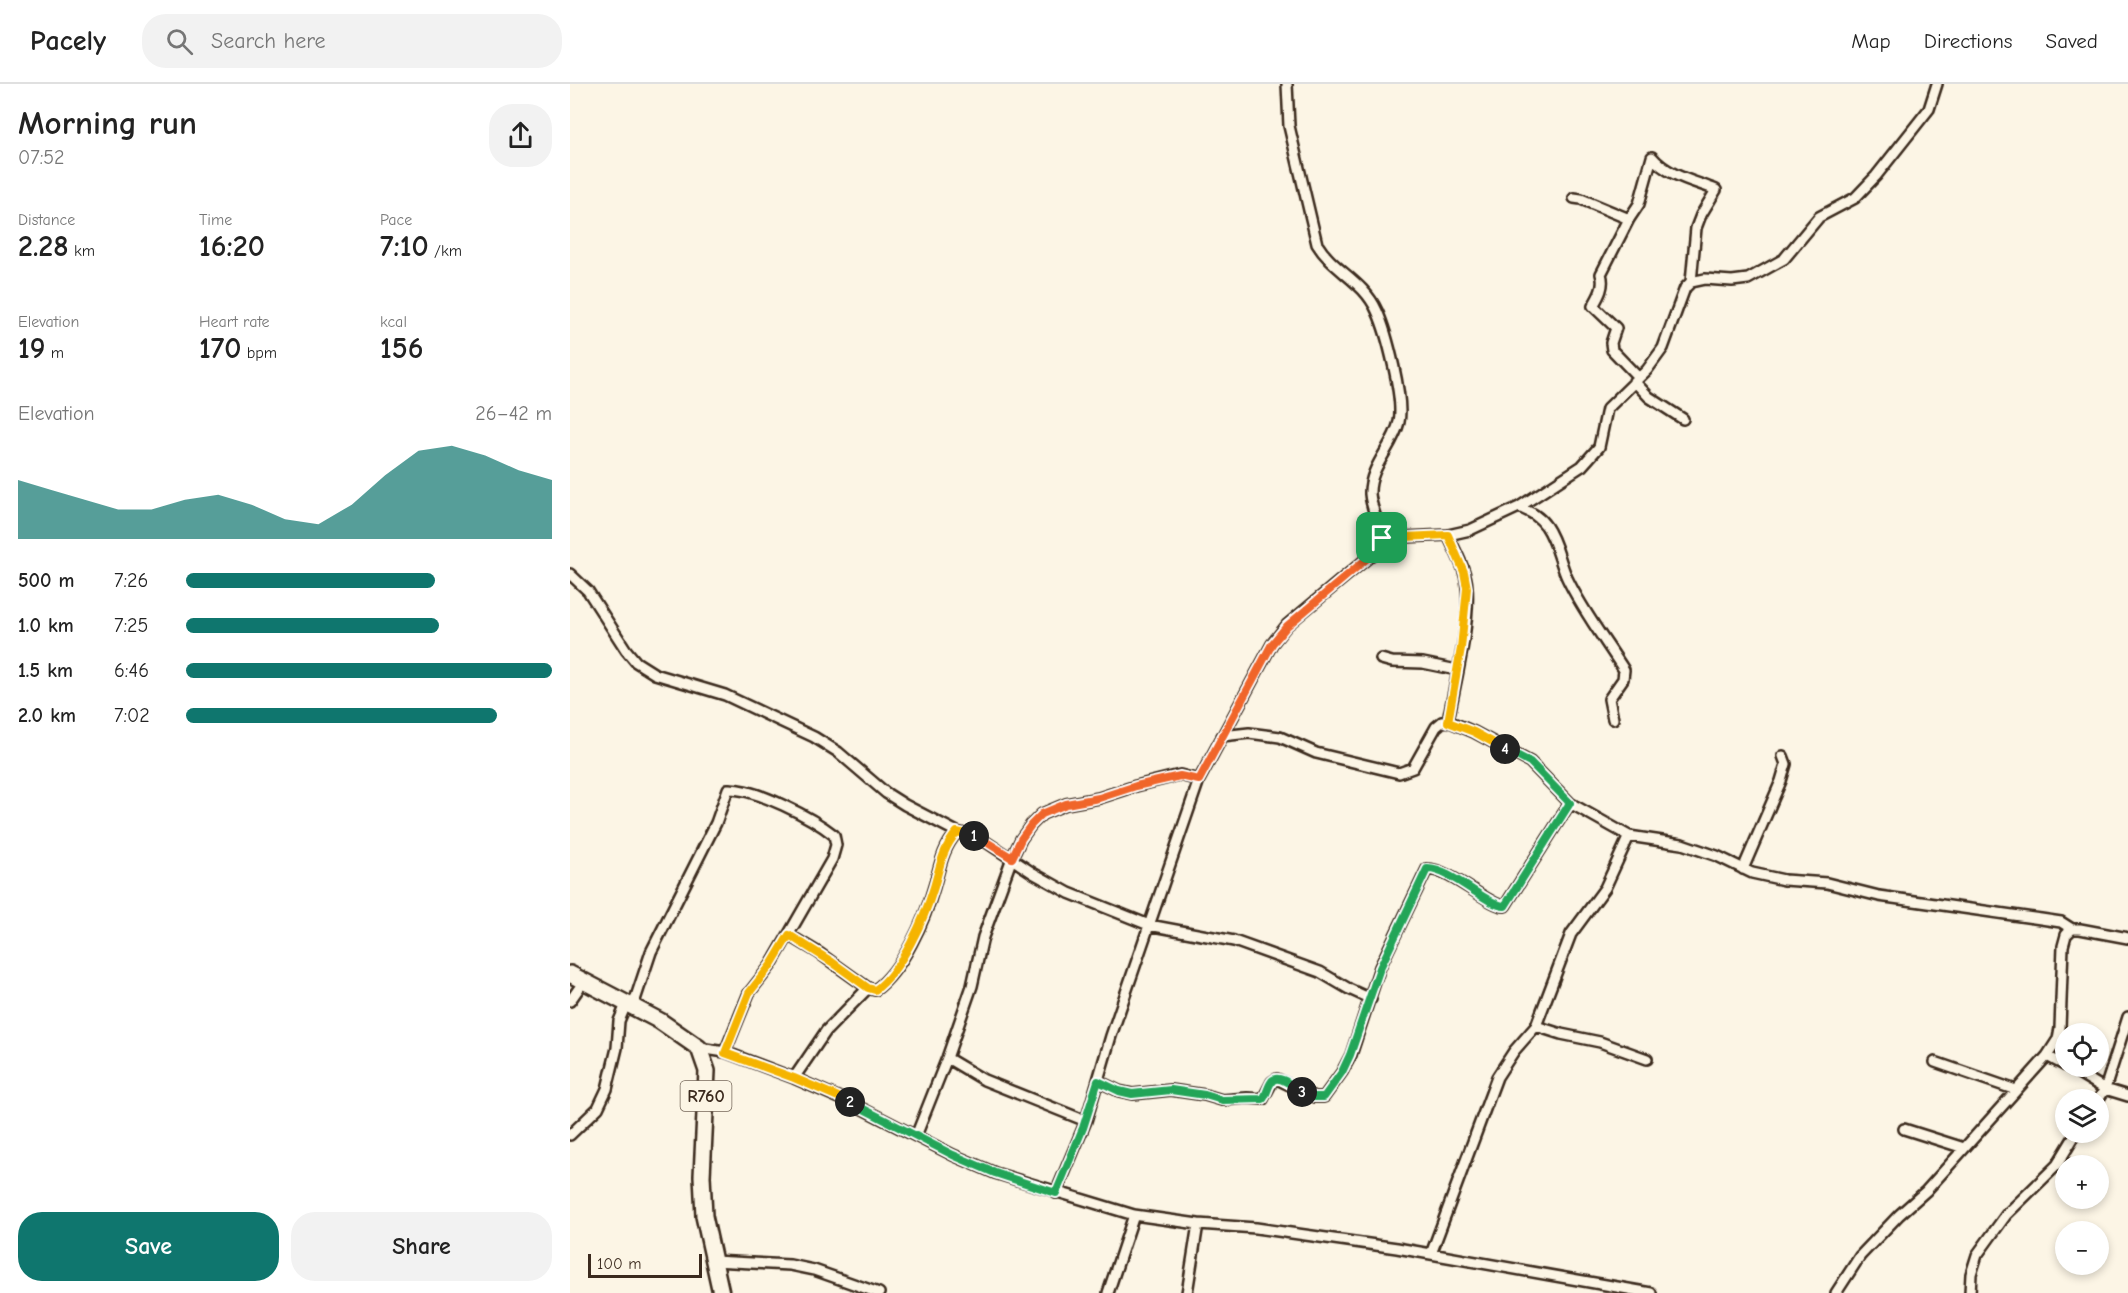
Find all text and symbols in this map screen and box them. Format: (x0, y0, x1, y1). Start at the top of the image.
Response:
search box (142, 14, 562, 68)
text: Pacely (30, 25, 106, 57)
icon: search (163, 25, 196, 58)
text: Search here (211, 28, 326, 54)
text: Map (1851, 29, 1891, 53)
text: Directions (1924, 29, 2013, 53)
text: Saved (2046, 29, 2098, 53)
text: Morning run (18, 104, 197, 142)
button: share (489, 104, 552, 167)
text: 07:52 (18, 146, 65, 169)
text: Distance (18, 211, 75, 229)
text: Time (199, 211, 232, 229)
text: Pace (380, 211, 412, 229)
text: 2.28 (18, 229, 69, 264)
text: 16:20 (199, 229, 265, 264)
text: 7:10 (380, 229, 429, 264)
text: km (69, 242, 95, 260)
text: /km (429, 242, 462, 260)
text: Elevation (18, 313, 79, 331)
text: Heart rate (199, 313, 270, 331)
text: kcal (380, 313, 407, 331)
text: 19 (18, 331, 45, 366)
text: 170 (199, 331, 241, 366)
text: 156 (380, 331, 423, 366)
text: m (45, 344, 64, 362)
text: bpm (241, 344, 277, 362)
text: Elevation (18, 402, 95, 425)
text: 26–42 m (475, 402, 552, 425)
pin (1356, 512, 1407, 563)
icon: arrive (1365, 521, 1398, 554)
text: 500 m (18, 569, 75, 592)
text: 7:26 (114, 569, 148, 592)
text: 1.0 km (18, 614, 74, 637)
text: 7:25 (114, 614, 148, 637)
text: 1.5 km (18, 659, 73, 682)
text: 6:46 (114, 659, 149, 682)
text: 2.0 km (18, 704, 76, 727)
text: 7:02 (114, 704, 150, 727)
pin: 4 (1490, 734, 1520, 764)
text: 4 (1501, 740, 1509, 758)
pin: 1 (959, 821, 989, 851)
text: 1 (971, 827, 977, 845)
map controls (2055, 1023, 2109, 1275)
button: locate (2055, 1023, 2109, 1077)
pin: 3 (1287, 1077, 1317, 1107)
road number: R760 (680, 1081, 732, 1111)
text: 3 (1298, 1083, 1306, 1101)
pin: 2 (835, 1087, 865, 1117)
button: layers (2055, 1089, 2109, 1143)
text: 2 (846, 1093, 854, 1111)
button: + (2055, 1155, 2109, 1209)
button: Save (18, 1212, 279, 1281)
button: Share (291, 1212, 552, 1281)
button: − (2055, 1221, 2109, 1275)
scale bar (588, 1251, 702, 1278)
text: 100 m (597, 1255, 641, 1273)

